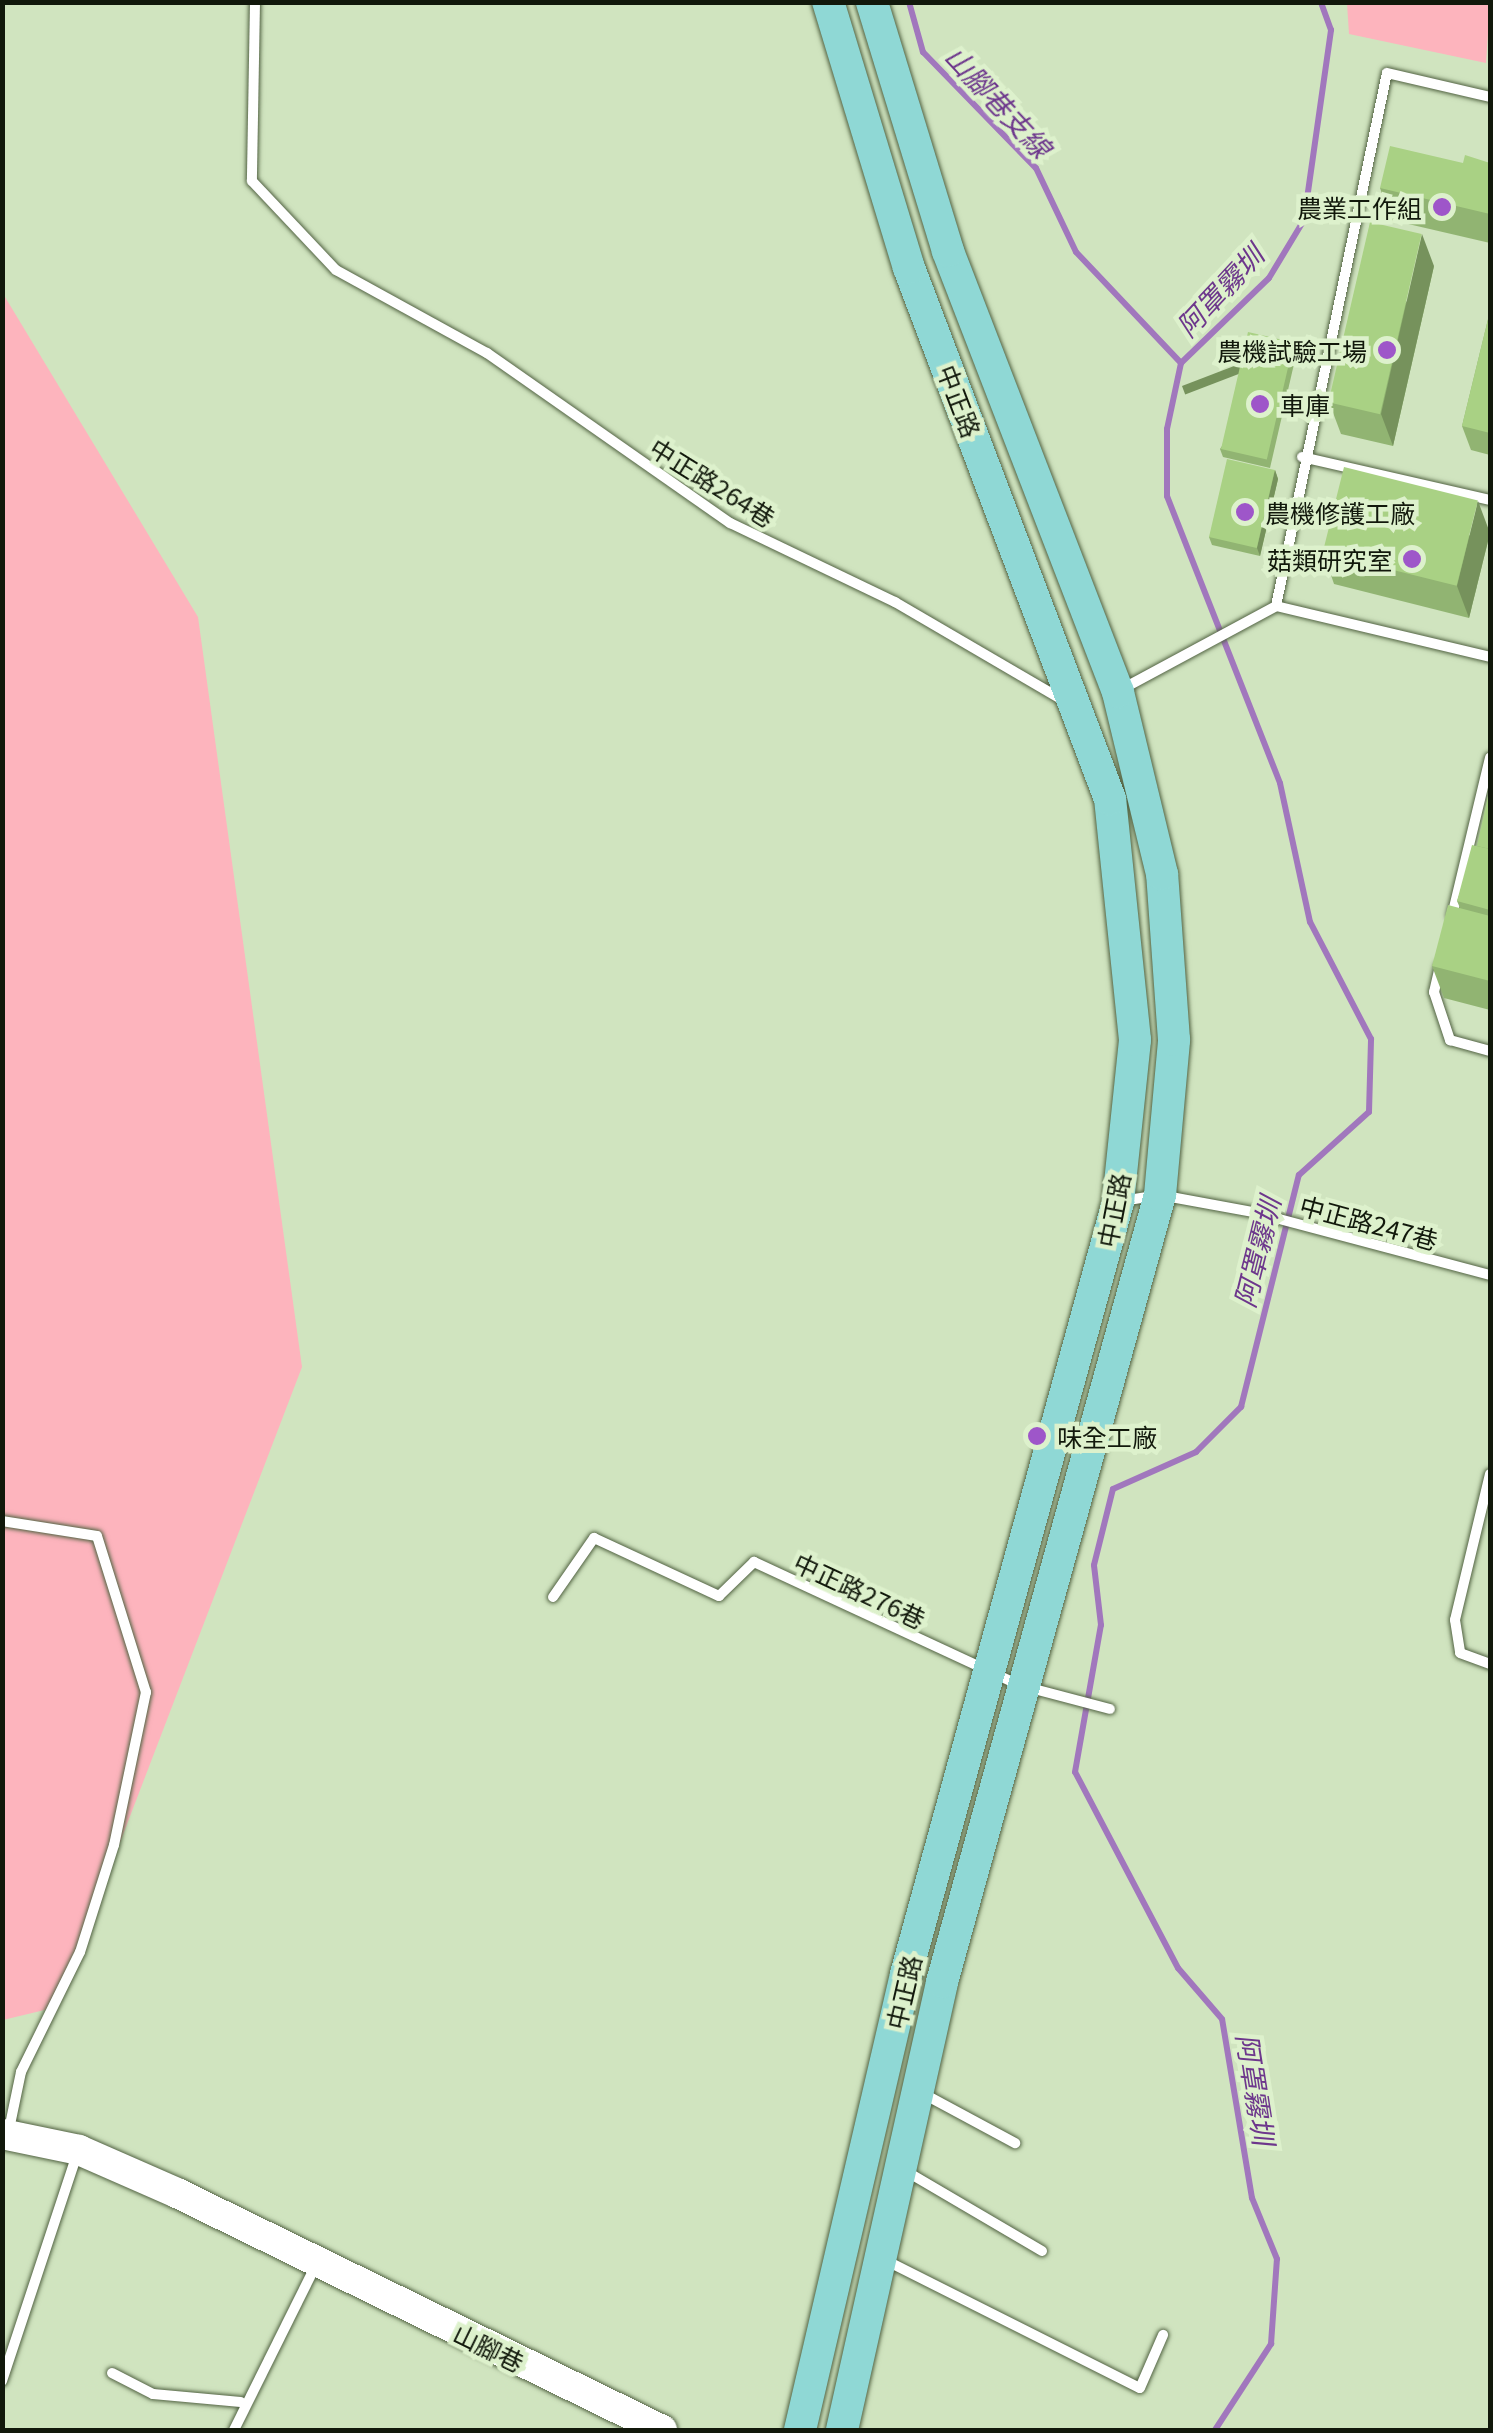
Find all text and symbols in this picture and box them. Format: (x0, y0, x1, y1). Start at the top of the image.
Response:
water label: 山腳巷支線 (939, 38, 1059, 164)
place label: 農業工作組 (1297, 192, 1422, 222)
marker: 農業工作組 (1431, 196, 1453, 218)
water label: 阿罩霧圳 (1169, 238, 1269, 342)
place label: 農機試驗工場 (1217, 335, 1367, 365)
marker: 農機試驗工場 (1376, 339, 1398, 361)
street label: 中正路 (933, 361, 987, 441)
place label: 車庫 (1280, 389, 1330, 419)
marker: 車庫 (1249, 393, 1271, 415)
street label: 中正路264巷 (645, 432, 781, 532)
place label: 農機修護工廠 (1265, 497, 1415, 527)
marker: 農機修護工廠 (1234, 501, 1256, 523)
place label: 菇類研究室 (1267, 544, 1392, 574)
marker: 菇類研究室 (1401, 548, 1423, 570)
street label: 中正路 (1091, 1170, 1135, 1250)
street label: 中正路247巷 (1297, 1189, 1441, 1255)
water label: 阿罩霧圳 (1226, 1194, 1286, 1310)
place label: 味全工廠 (1057, 1421, 1157, 1451)
marker: 味全工廠 (1026, 1425, 1048, 1447)
street label: 中正路276巷 (789, 1546, 931, 1634)
street label: 中正路 (880, 1952, 926, 2032)
water label: 阿罩霧圳 (1232, 2031, 1282, 2147)
street label: 山腳巷 (449, 2317, 529, 2377)

